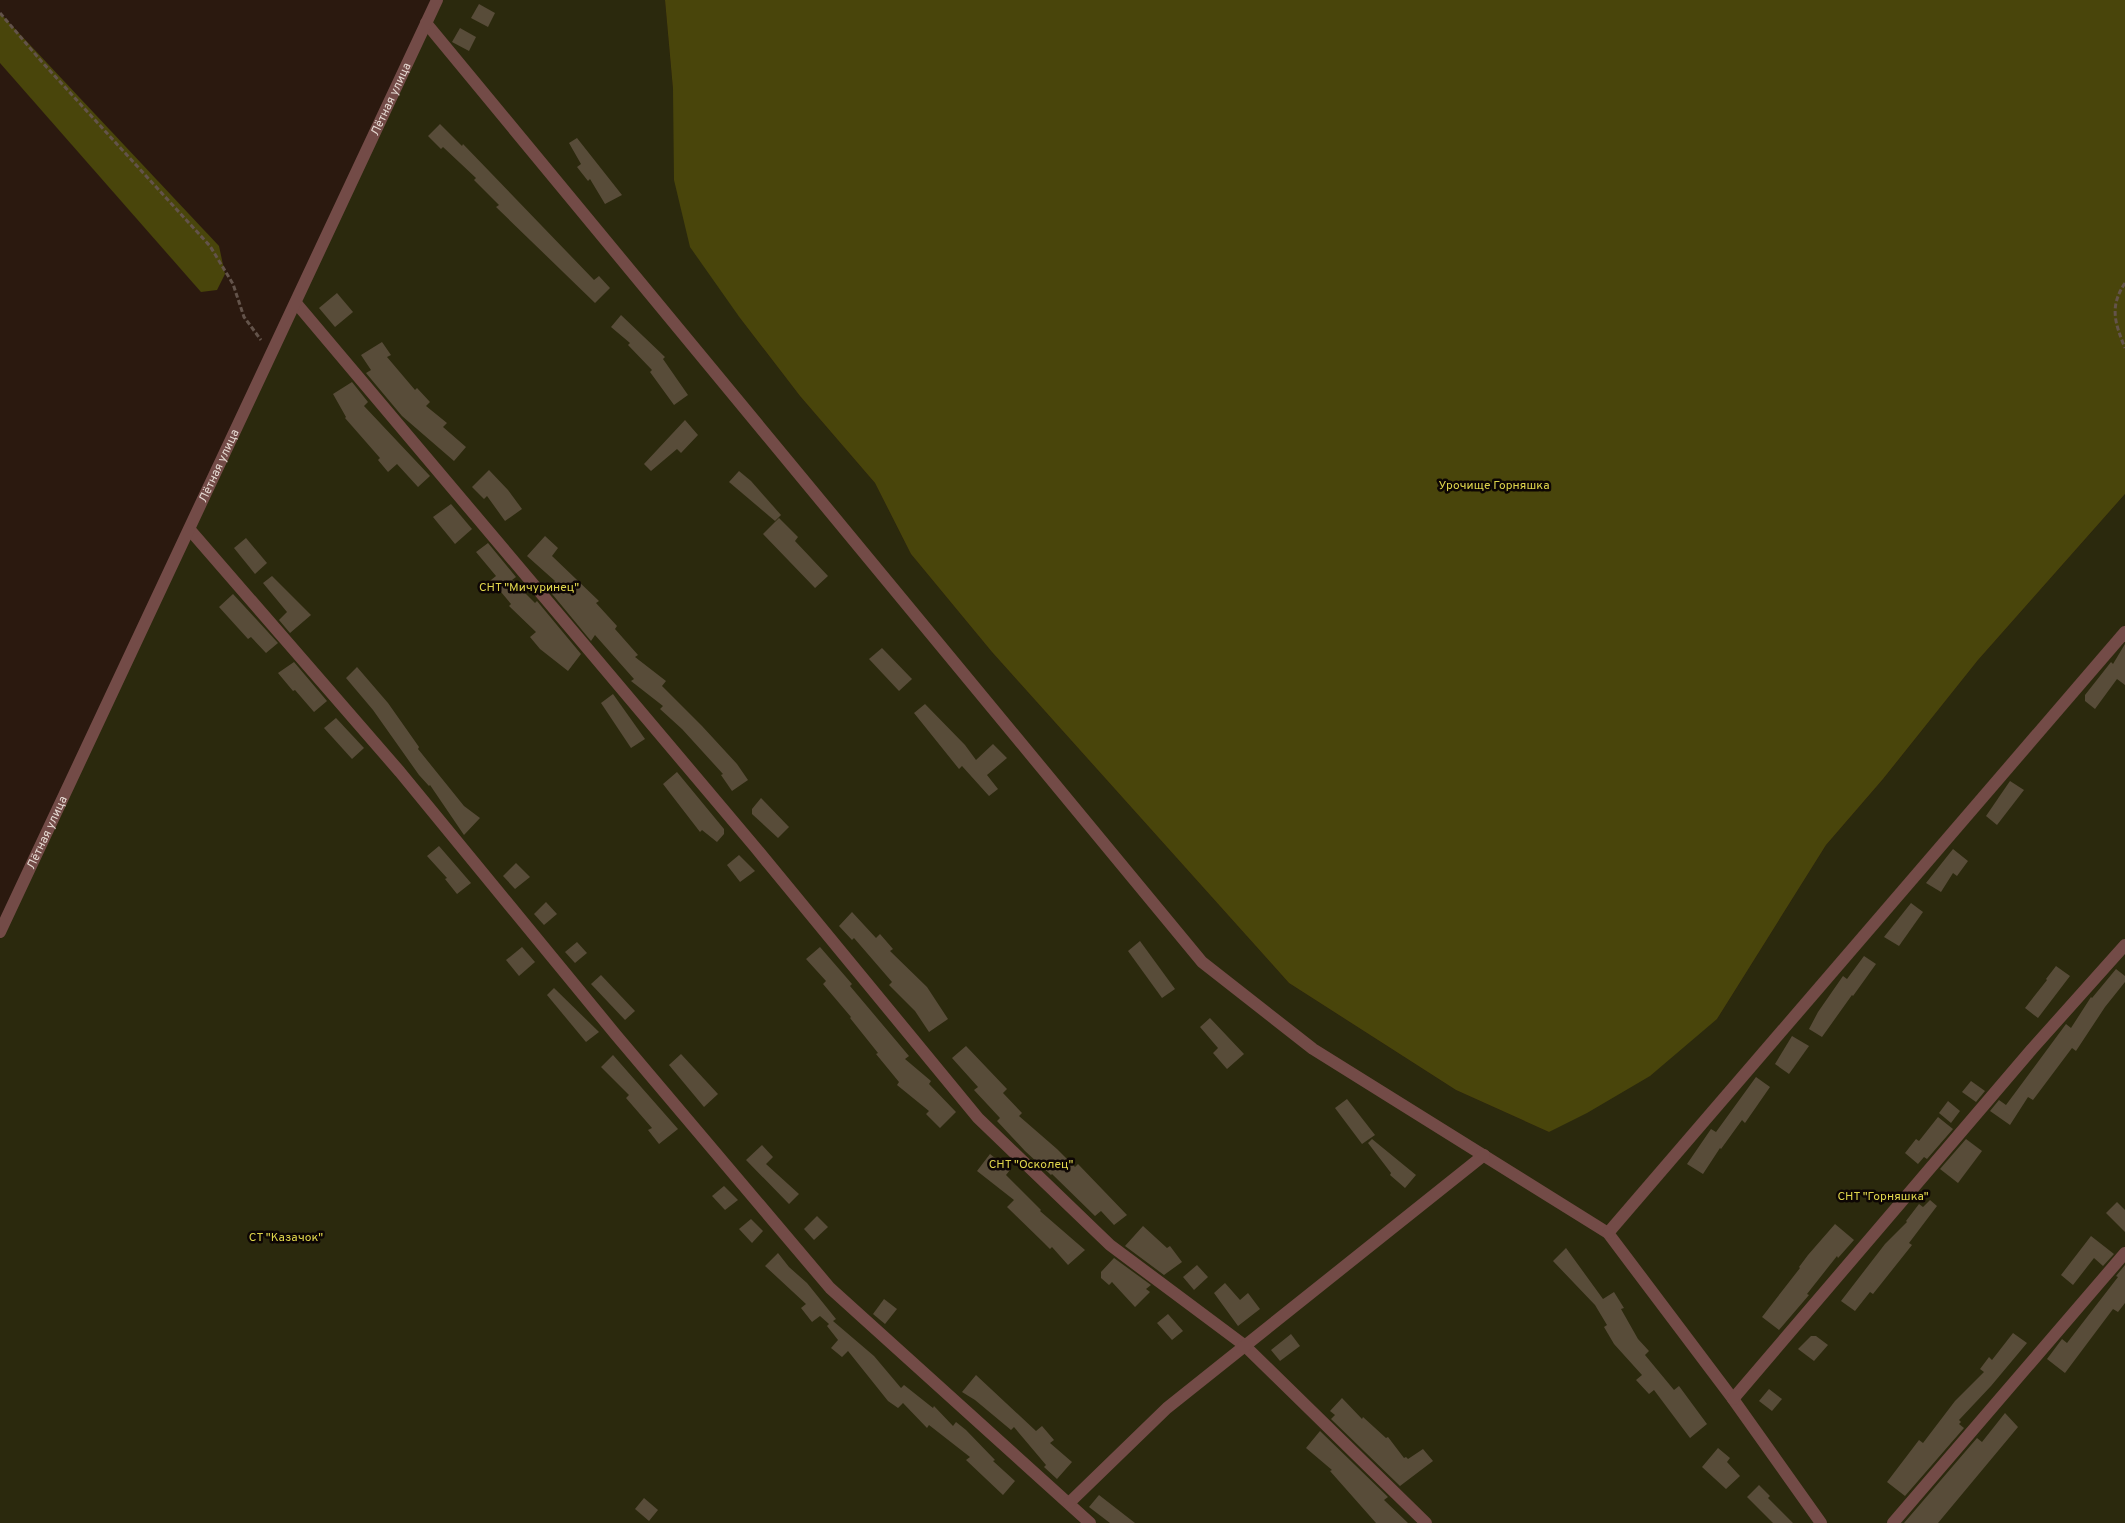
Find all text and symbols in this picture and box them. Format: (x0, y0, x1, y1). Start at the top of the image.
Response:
street label: Лётная улица (367, 60, 415, 139)
street label: Лётная улица (196, 427, 244, 505)
park label: Урочище Горняшка (1439, 478, 1549, 494)
park label: СНТ "Мичуринец" (479, 580, 579, 596)
street label: Лётная улица (24, 794, 72, 872)
park label: СНТ "Осколец" (989, 1157, 1073, 1173)
park label: СНТ "Горняшка" (1837, 1189, 1929, 1205)
park label: СТ "Казачок" (249, 1230, 323, 1246)

